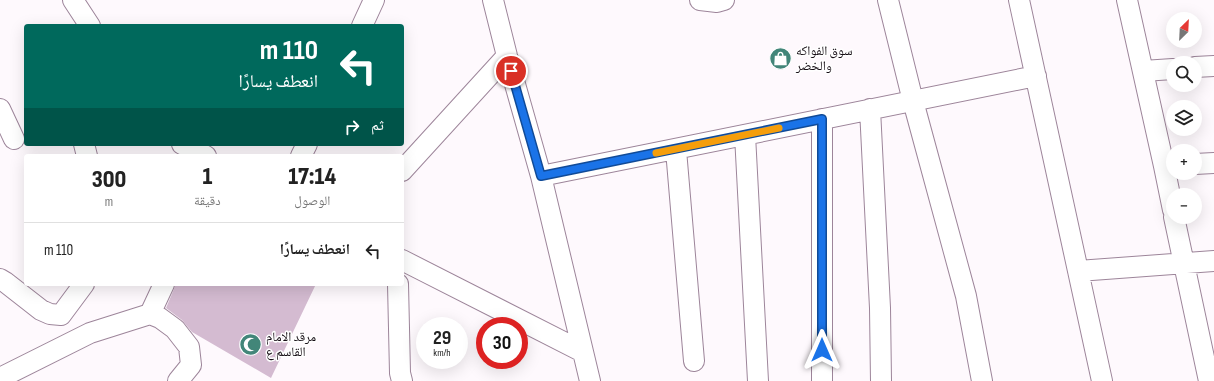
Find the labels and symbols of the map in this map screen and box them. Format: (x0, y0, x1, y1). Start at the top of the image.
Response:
north arrow (1166, 12, 1202, 48)
place label: سوق الفواكه والخضر (795, 43, 852, 74)
shop icon: سوق الفواكه والخضر (767, 45, 793, 71)
pin (494, 54, 528, 88)
speed limit sign: 30 (476, 317, 528, 369)
place label: مرقد الامام القاسم ع (266, 329, 316, 361)
position arrow (801, 329, 843, 371)
mosque icon: مرقد الامام القاسم ع (237, 331, 263, 357)

